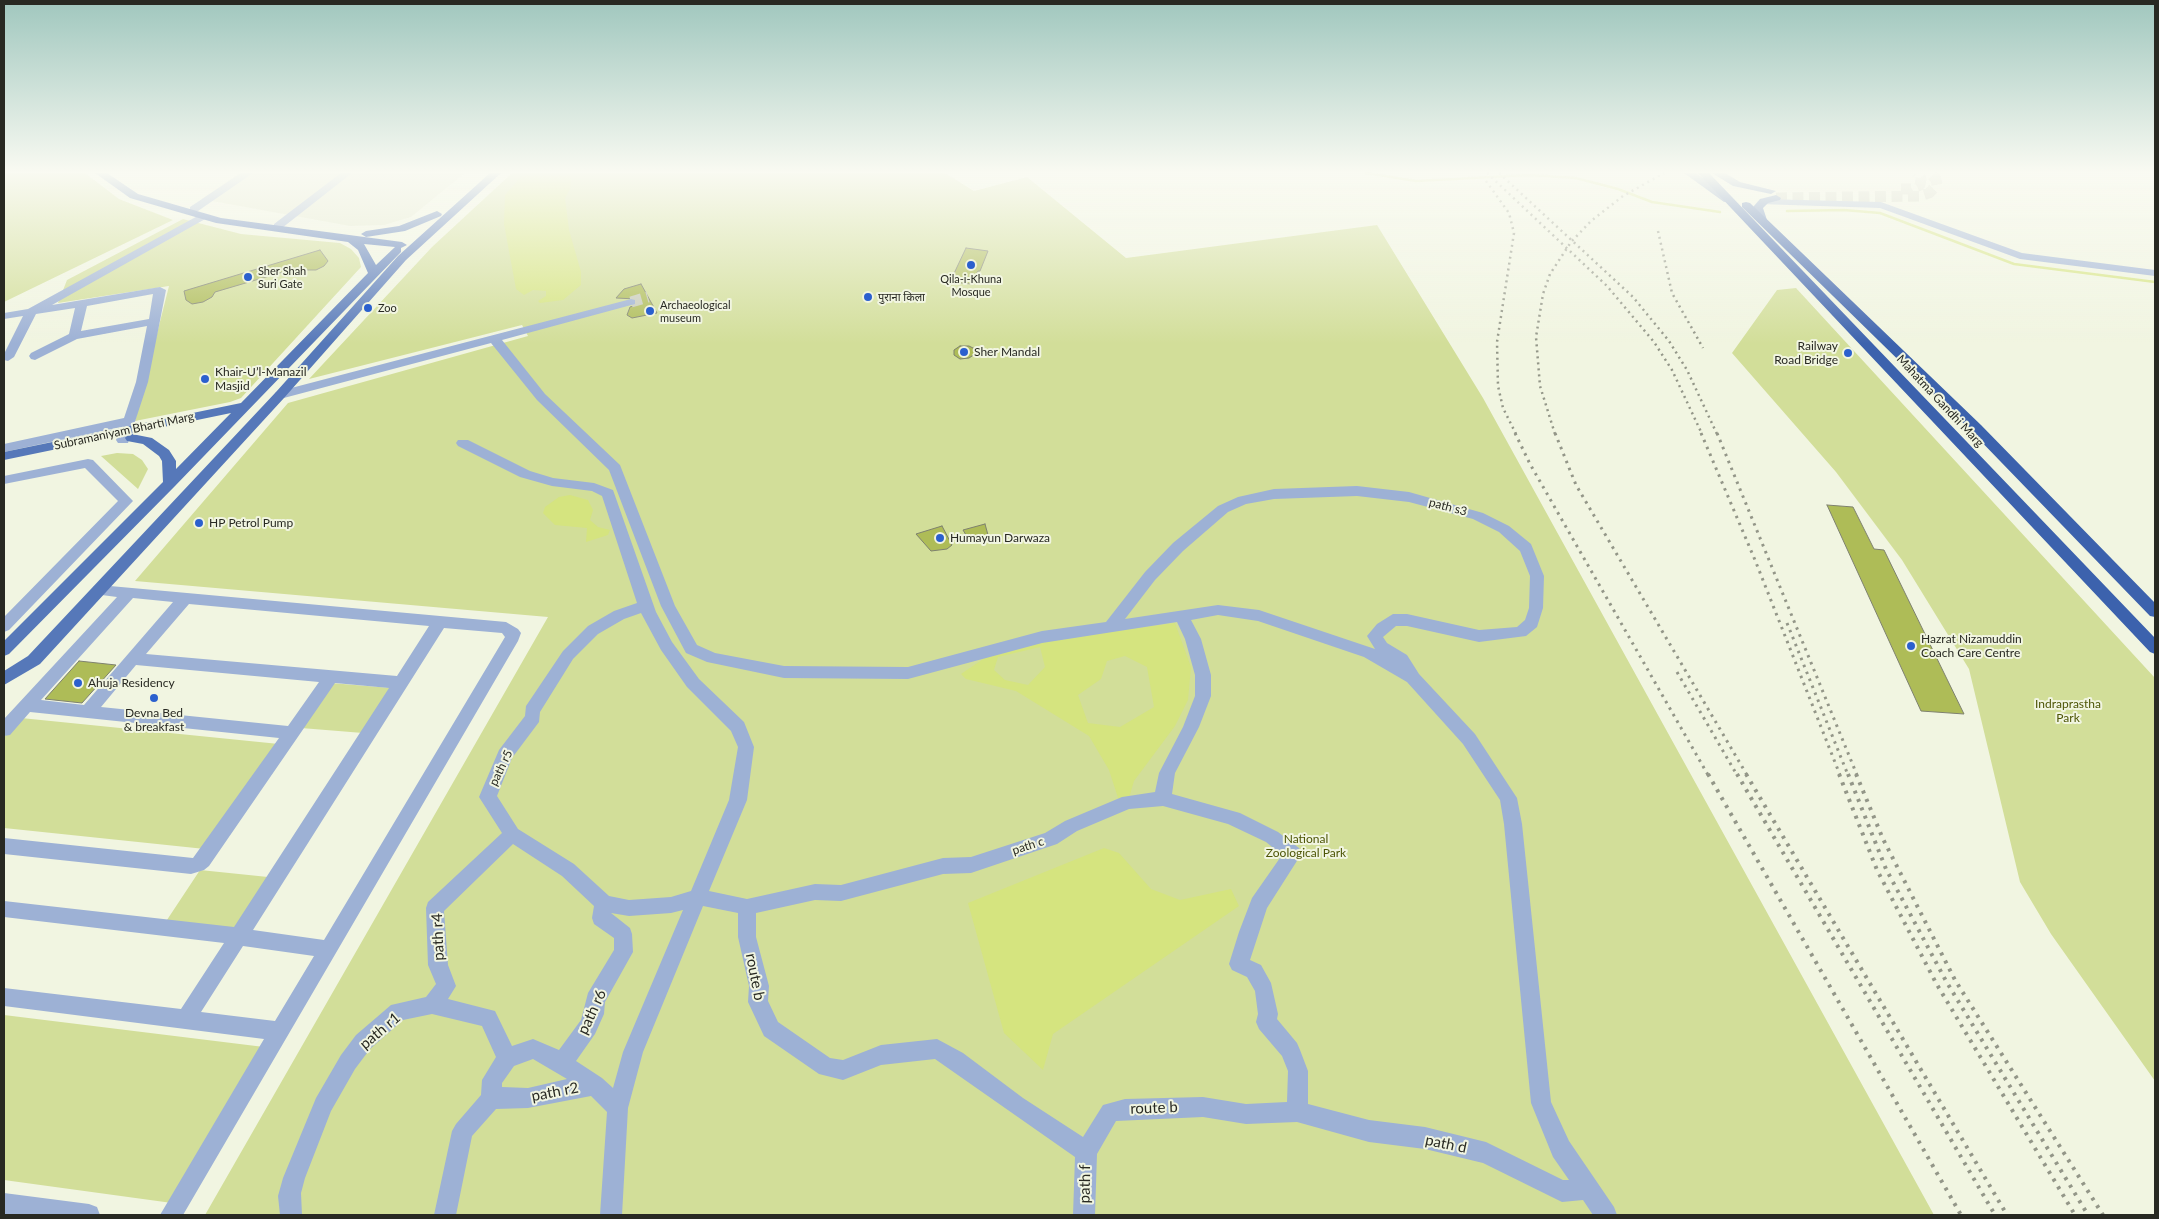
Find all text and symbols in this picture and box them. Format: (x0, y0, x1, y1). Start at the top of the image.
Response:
marker: Qila-i-Khuna Mosque (965, 259, 977, 271)
place label: Sher Shah Suri Gate (258, 264, 306, 290)
marker: Sher Shah Suri Gate (242, 271, 254, 283)
place label: Qila-i-Khuna Mosque (940, 272, 1002, 298)
place label: पुराना किला (878, 290, 925, 304)
marker: पुराना किला (862, 291, 874, 303)
place label: Archaeological museum (660, 298, 731, 324)
place label: Zoo (378, 301, 397, 315)
marker: Zoo (362, 302, 374, 314)
marker: Archaeological museum (644, 305, 656, 317)
place label: Railway Road Bridge (1774, 339, 1838, 367)
place label: Sher Mandal (974, 345, 1040, 359)
marker: Sher Mandal (958, 346, 970, 358)
marker: Railway Road Bridge (1842, 347, 1854, 359)
street label: Mahatma Gandhi Marg (1894, 352, 1986, 450)
place label: Khair-U’l-Manazil Masjid (215, 365, 306, 393)
marker: Khair-U’l-Manazil Masjid (199, 373, 211, 385)
street label: Subramaniyam Bharti Marg (53, 409, 195, 453)
street label: path s3 (1427, 495, 1469, 519)
place label: HP Petrol Pump (209, 516, 293, 530)
marker: HP Petrol Pump (193, 517, 205, 529)
place label: Humayun Darwaza (950, 531, 1050, 545)
marker: Humayun Darwaza (934, 532, 946, 544)
place label: Hazrat Nizamuddin Coach Care Centre (1921, 632, 2022, 660)
marker: Hazrat Nizamuddin Coach Care Centre (1905, 640, 1917, 652)
place label: Ahuja Residency (88, 676, 175, 690)
marker: Ahuja Residency (72, 677, 84, 689)
marker: Devna Bed & breakfast (148, 692, 160, 704)
park label: Indraprastha Park (2035, 697, 2101, 725)
place label: Devna Bed & breakfast (124, 706, 184, 734)
street label: path r5 (486, 748, 516, 788)
park label: National Zoological Park (1266, 832, 1346, 860)
street label: path c (1010, 834, 1046, 858)
street label: path r4 (428, 913, 448, 961)
street label: route b (742, 952, 768, 1002)
street label: path r6 (574, 987, 610, 1037)
street label: path r1 (356, 1009, 404, 1053)
street label: path r2 (530, 1079, 580, 1105)
street label: route b (1130, 1098, 1178, 1118)
street label: path d (1424, 1131, 1468, 1157)
street label: path f (1076, 1165, 1094, 1203)

